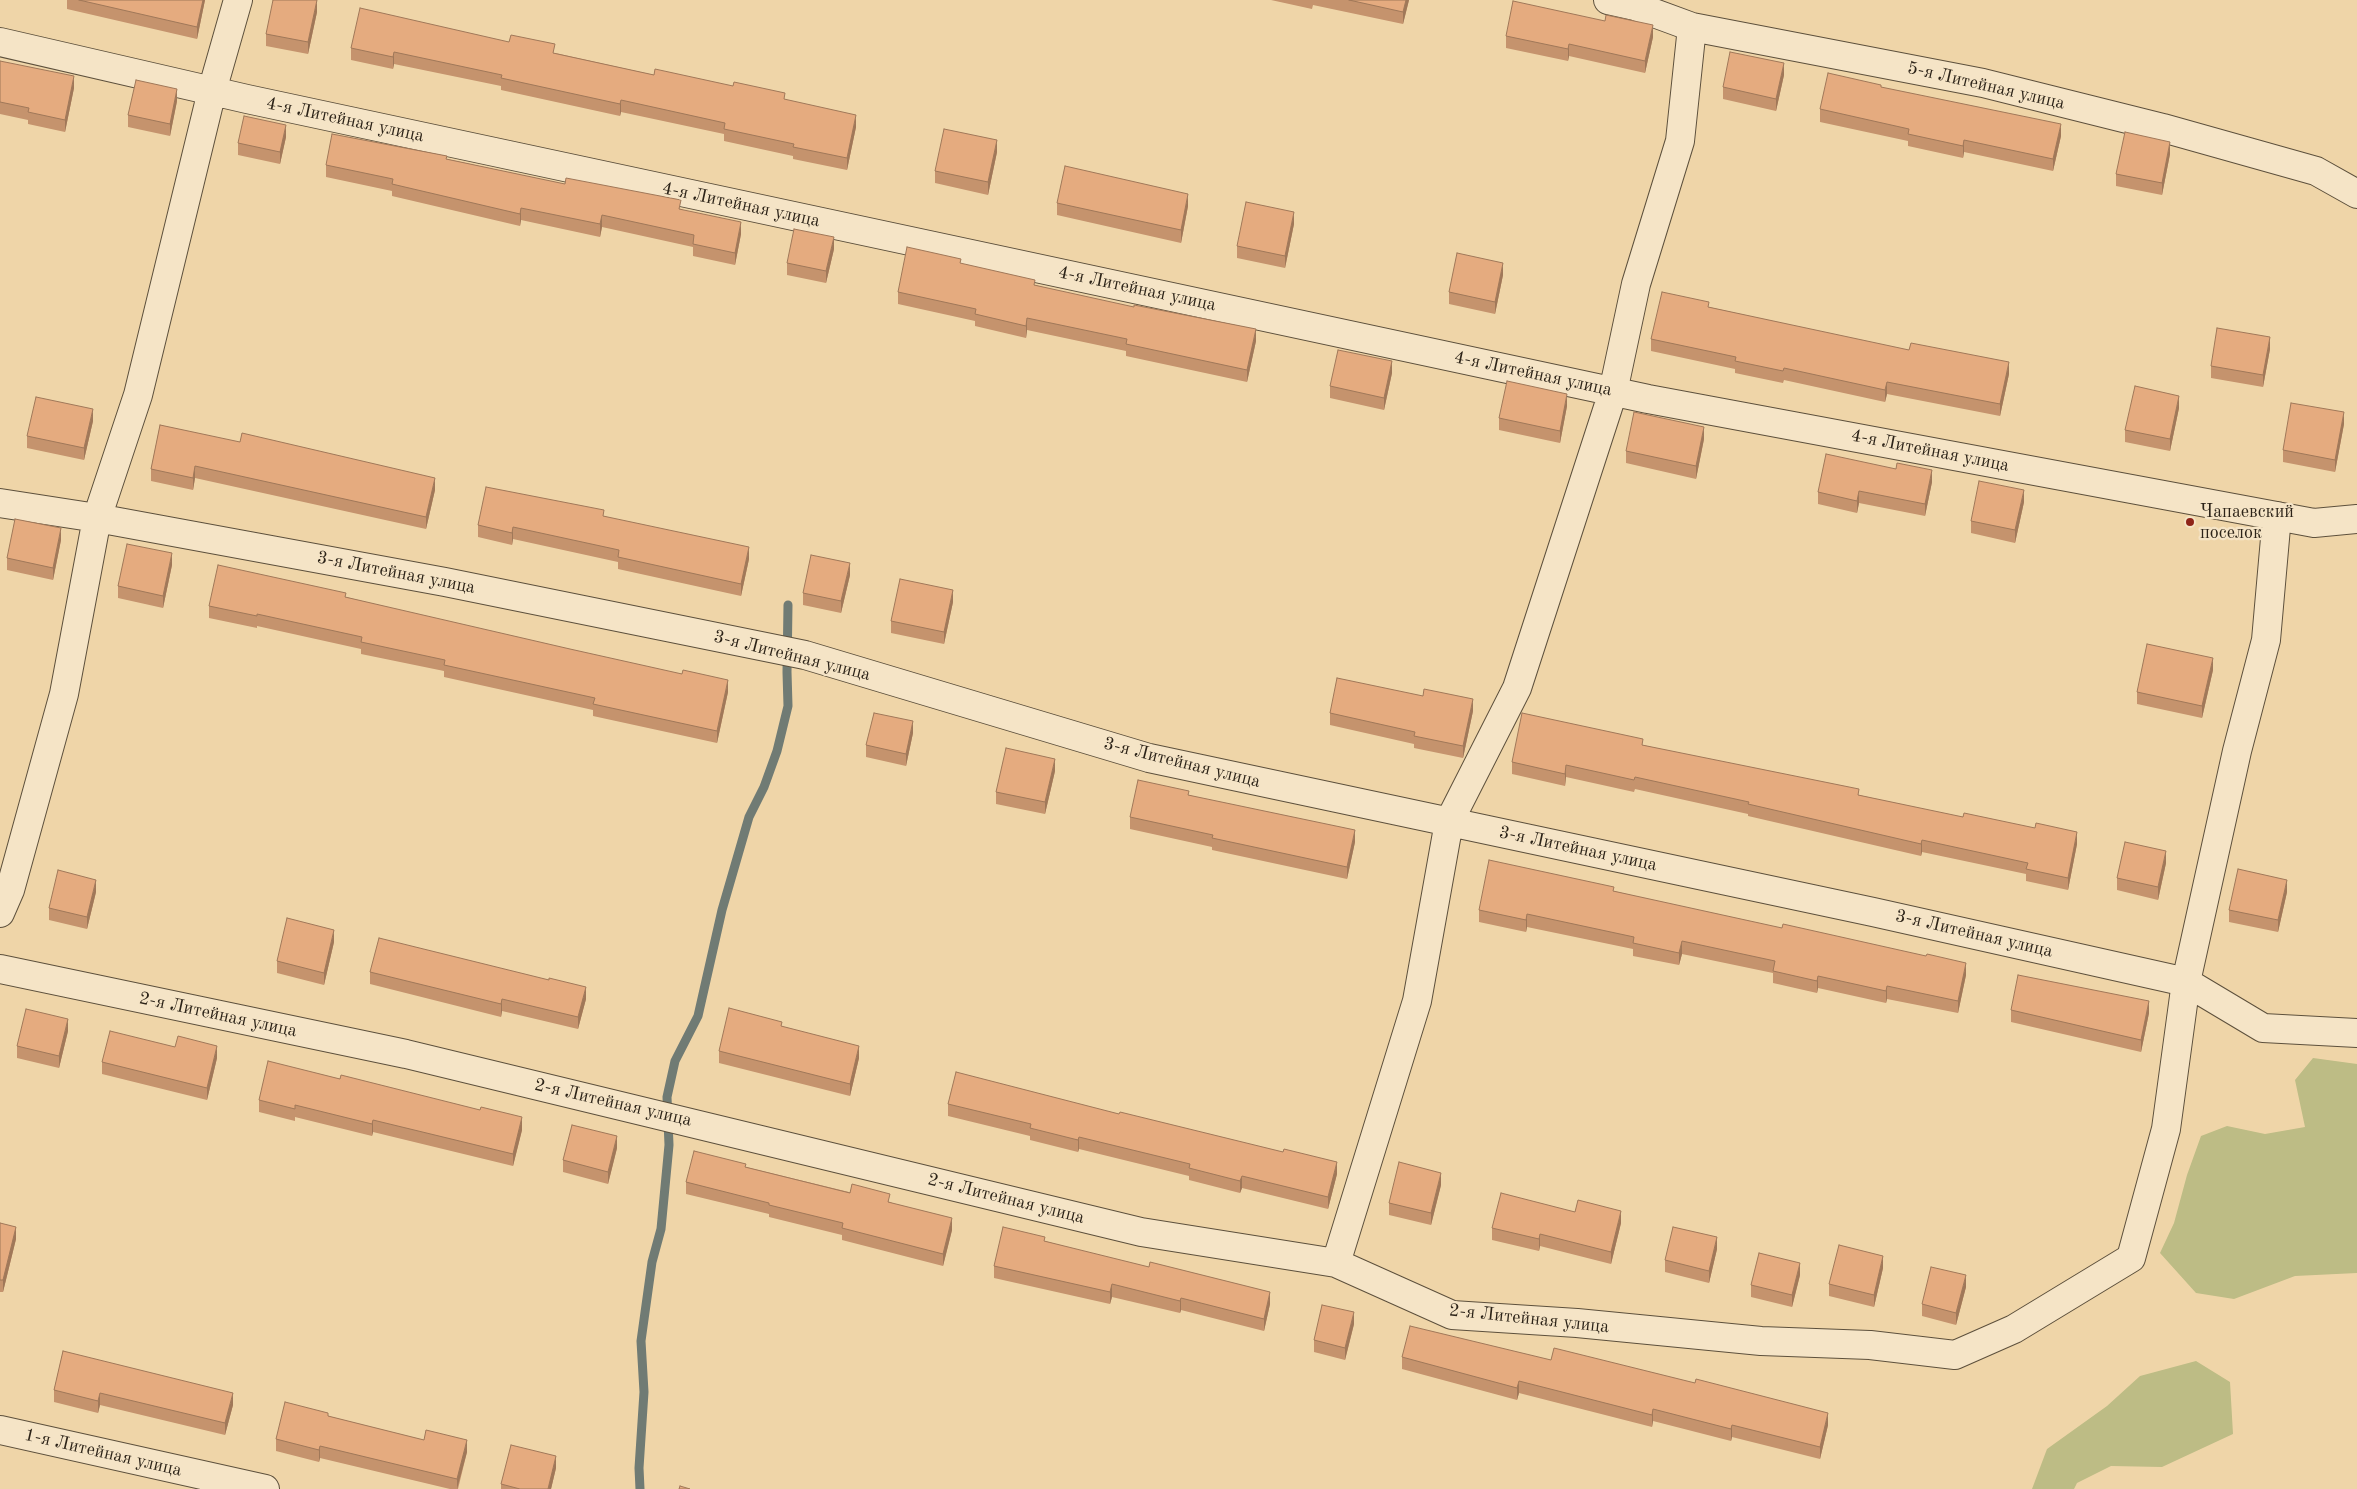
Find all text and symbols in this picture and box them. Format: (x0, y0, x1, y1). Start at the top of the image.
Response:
street label: 5-я Литейная улица (1905, 57, 2067, 115)
street label: 4-я Литейная улица (264, 93, 426, 147)
street label: 4-я Литейная улица (660, 178, 822, 232)
street label: 4-я Литейная улица (1056, 262, 1218, 316)
street label: 4-я Литейная улица (1452, 347, 1614, 401)
street label: 4-я Литейная улица (1849, 425, 2011, 477)
place label: Чапаевский поселок (2200, 501, 2294, 544)
marker: Чапаевский поселок (2184, 516, 2196, 528)
street label: 3-я Литейная улица (315, 547, 477, 599)
street label: 3-я Литейная улица (711, 626, 873, 686)
street label: 3-я Литейная улица (1101, 733, 1263, 793)
street label: 3-я Литейная улица (1497, 822, 1659, 876)
street label: 3-я Литейная улица (1893, 905, 2055, 963)
street label: 2-я Литейная улица (137, 988, 299, 1042)
street label: 2-я Литейная улица (532, 1074, 694, 1132)
street label: 2-я Литейная улица (925, 1169, 1087, 1229)
street label: 2-я Литейная улица (1448, 1300, 1610, 1338)
street label: 1-я Литейная улица (22, 1424, 184, 1482)

